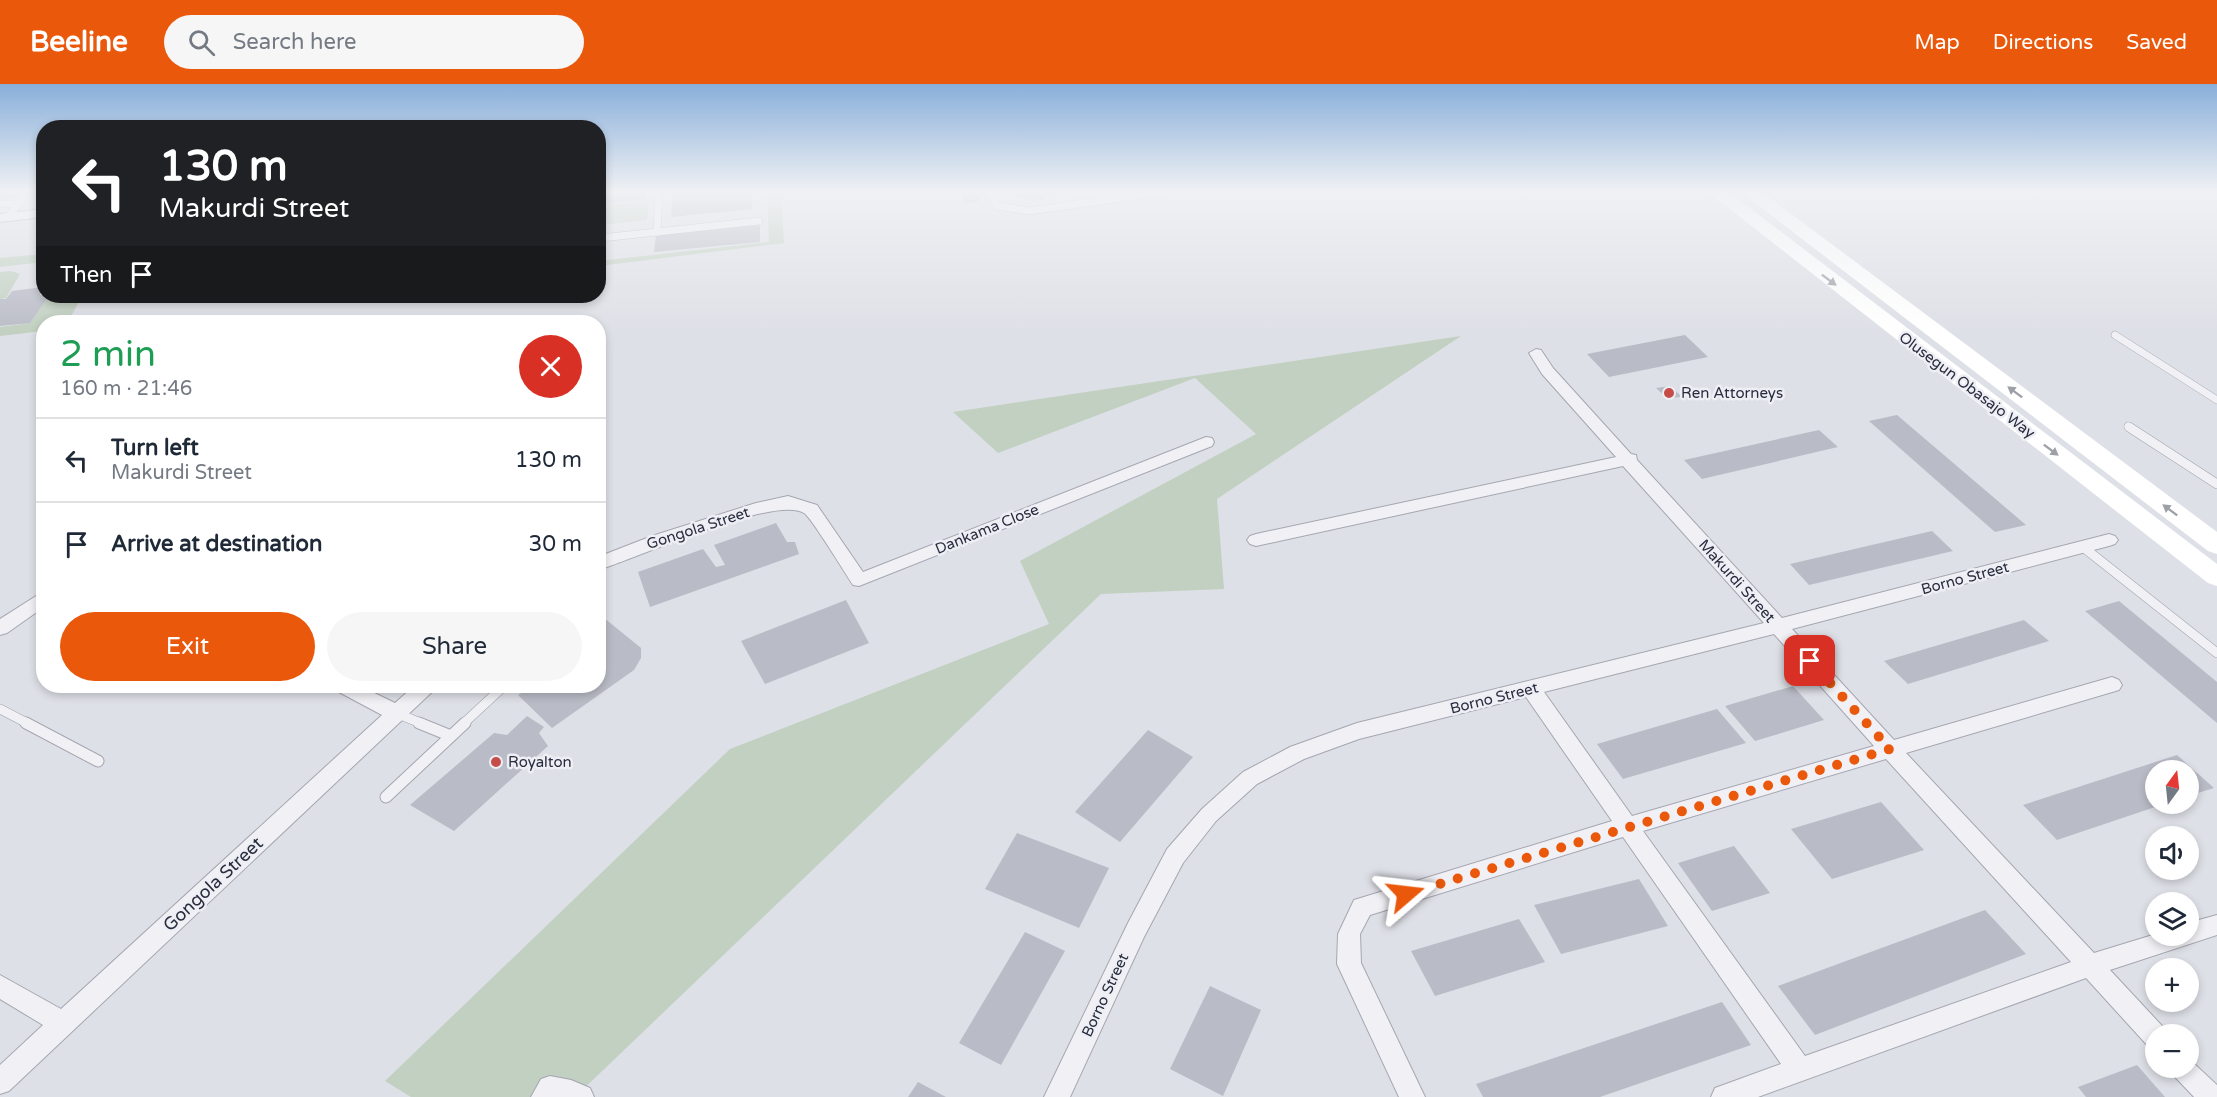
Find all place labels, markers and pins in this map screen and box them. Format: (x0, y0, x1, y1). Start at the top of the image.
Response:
place label: Ren Attorneys (1681, 384, 1783, 402)
marker: Ren Attorneys (1662, 386, 1676, 400)
pin (1784, 635, 1835, 686)
place label: Royalton (508, 753, 572, 771)
marker: Royalton (489, 755, 503, 769)

